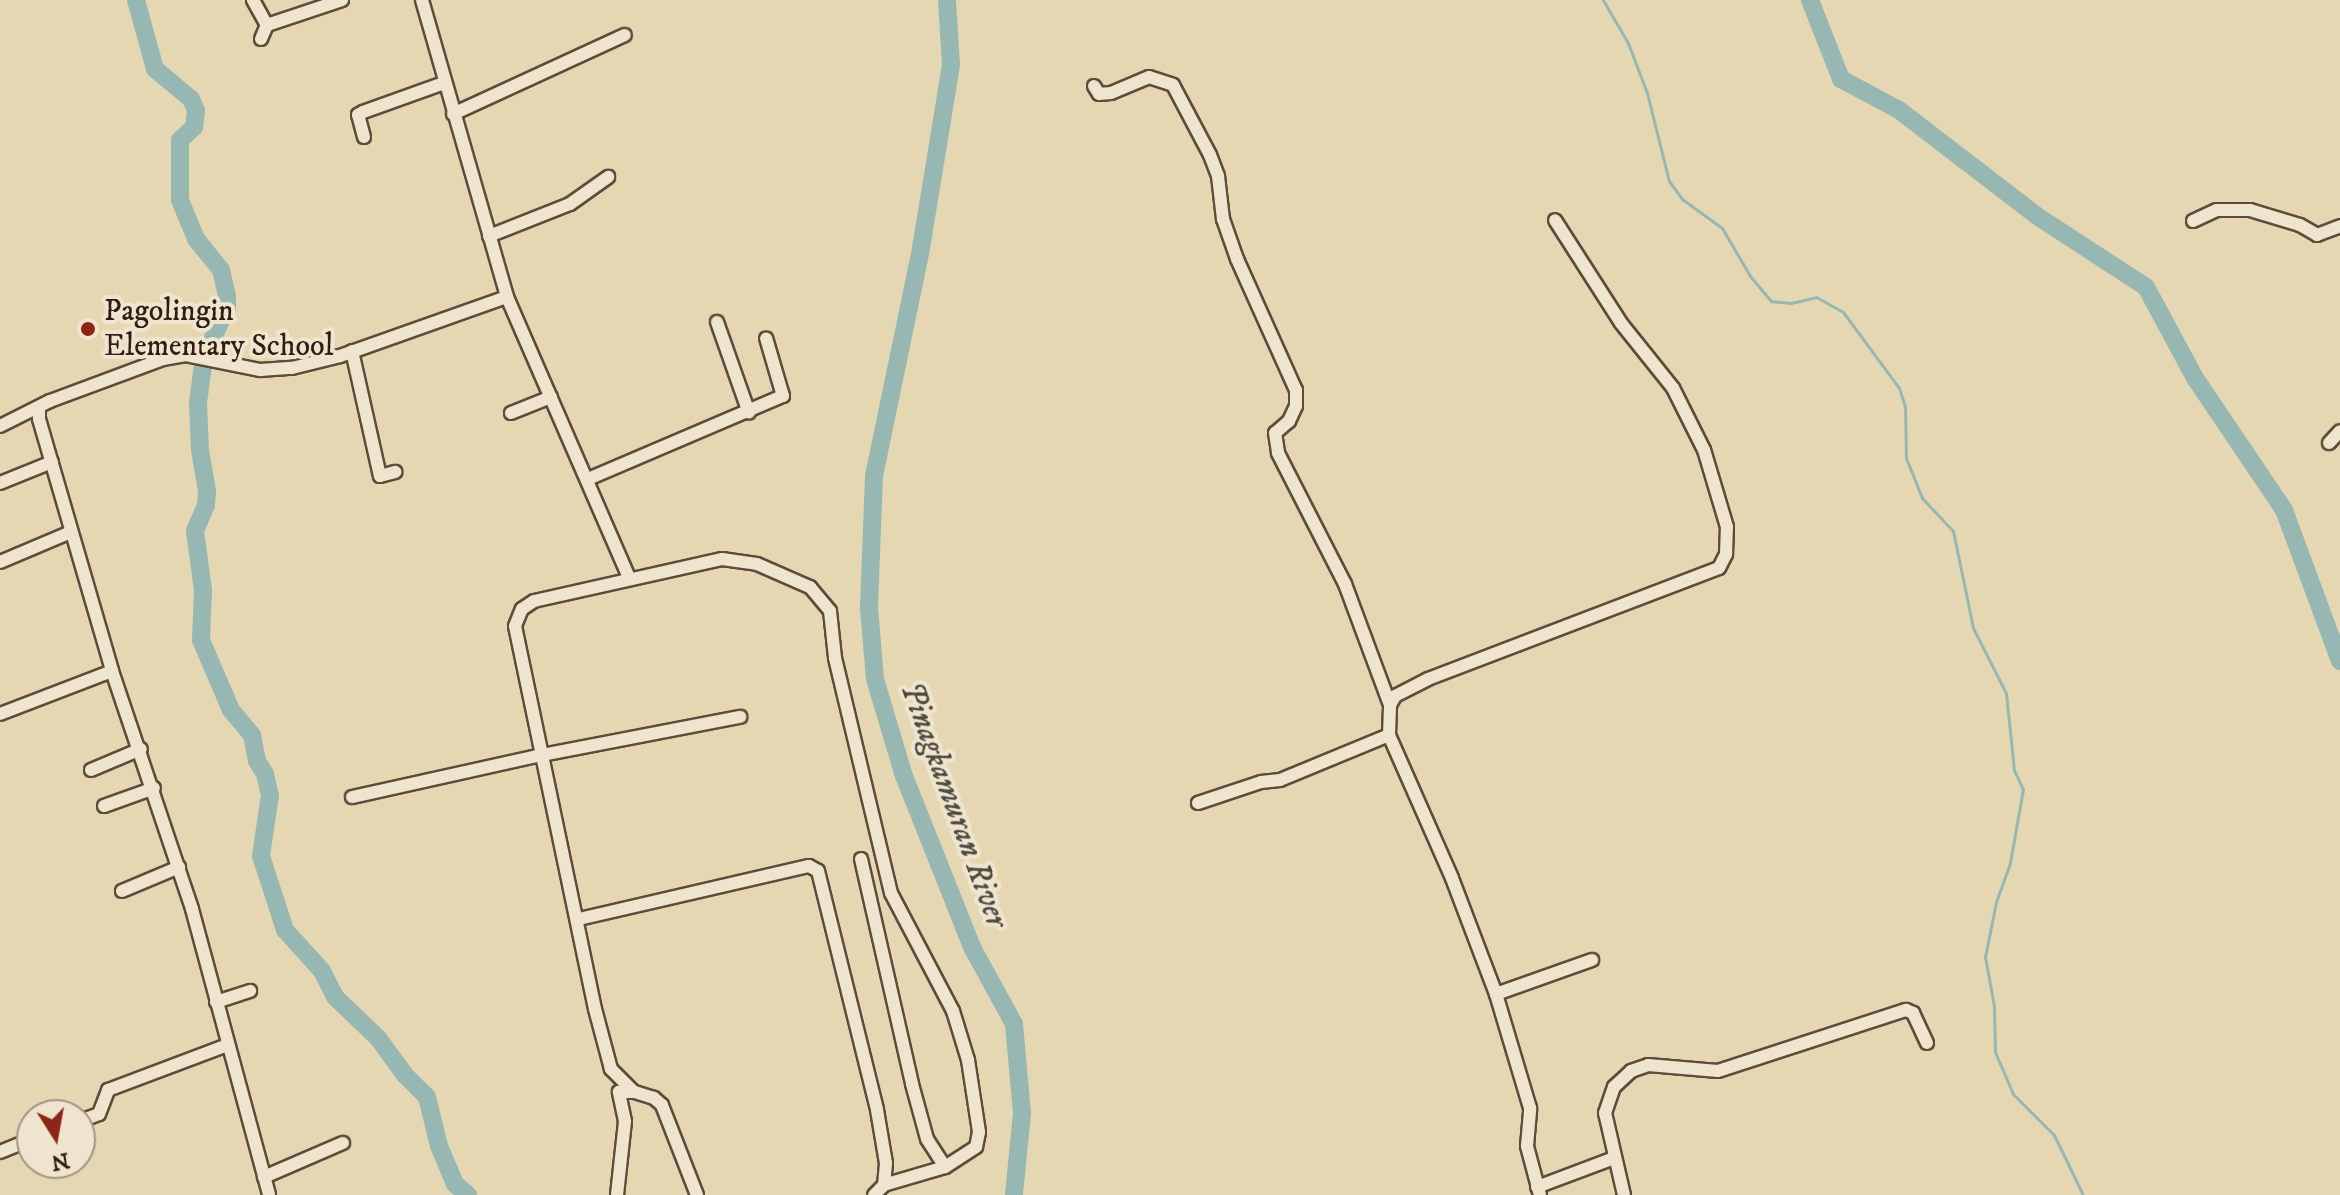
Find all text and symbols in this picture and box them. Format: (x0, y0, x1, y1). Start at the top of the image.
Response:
place label: Pagolingin Elementary School (104, 294, 333, 364)
marker: Pagolingin Elementary School (79, 320, 97, 338)
water label: Pinagkamuran River (891, 677, 1015, 933)
north arrow (16, 1099, 96, 1179)
text: N (49, 1146, 72, 1176)

